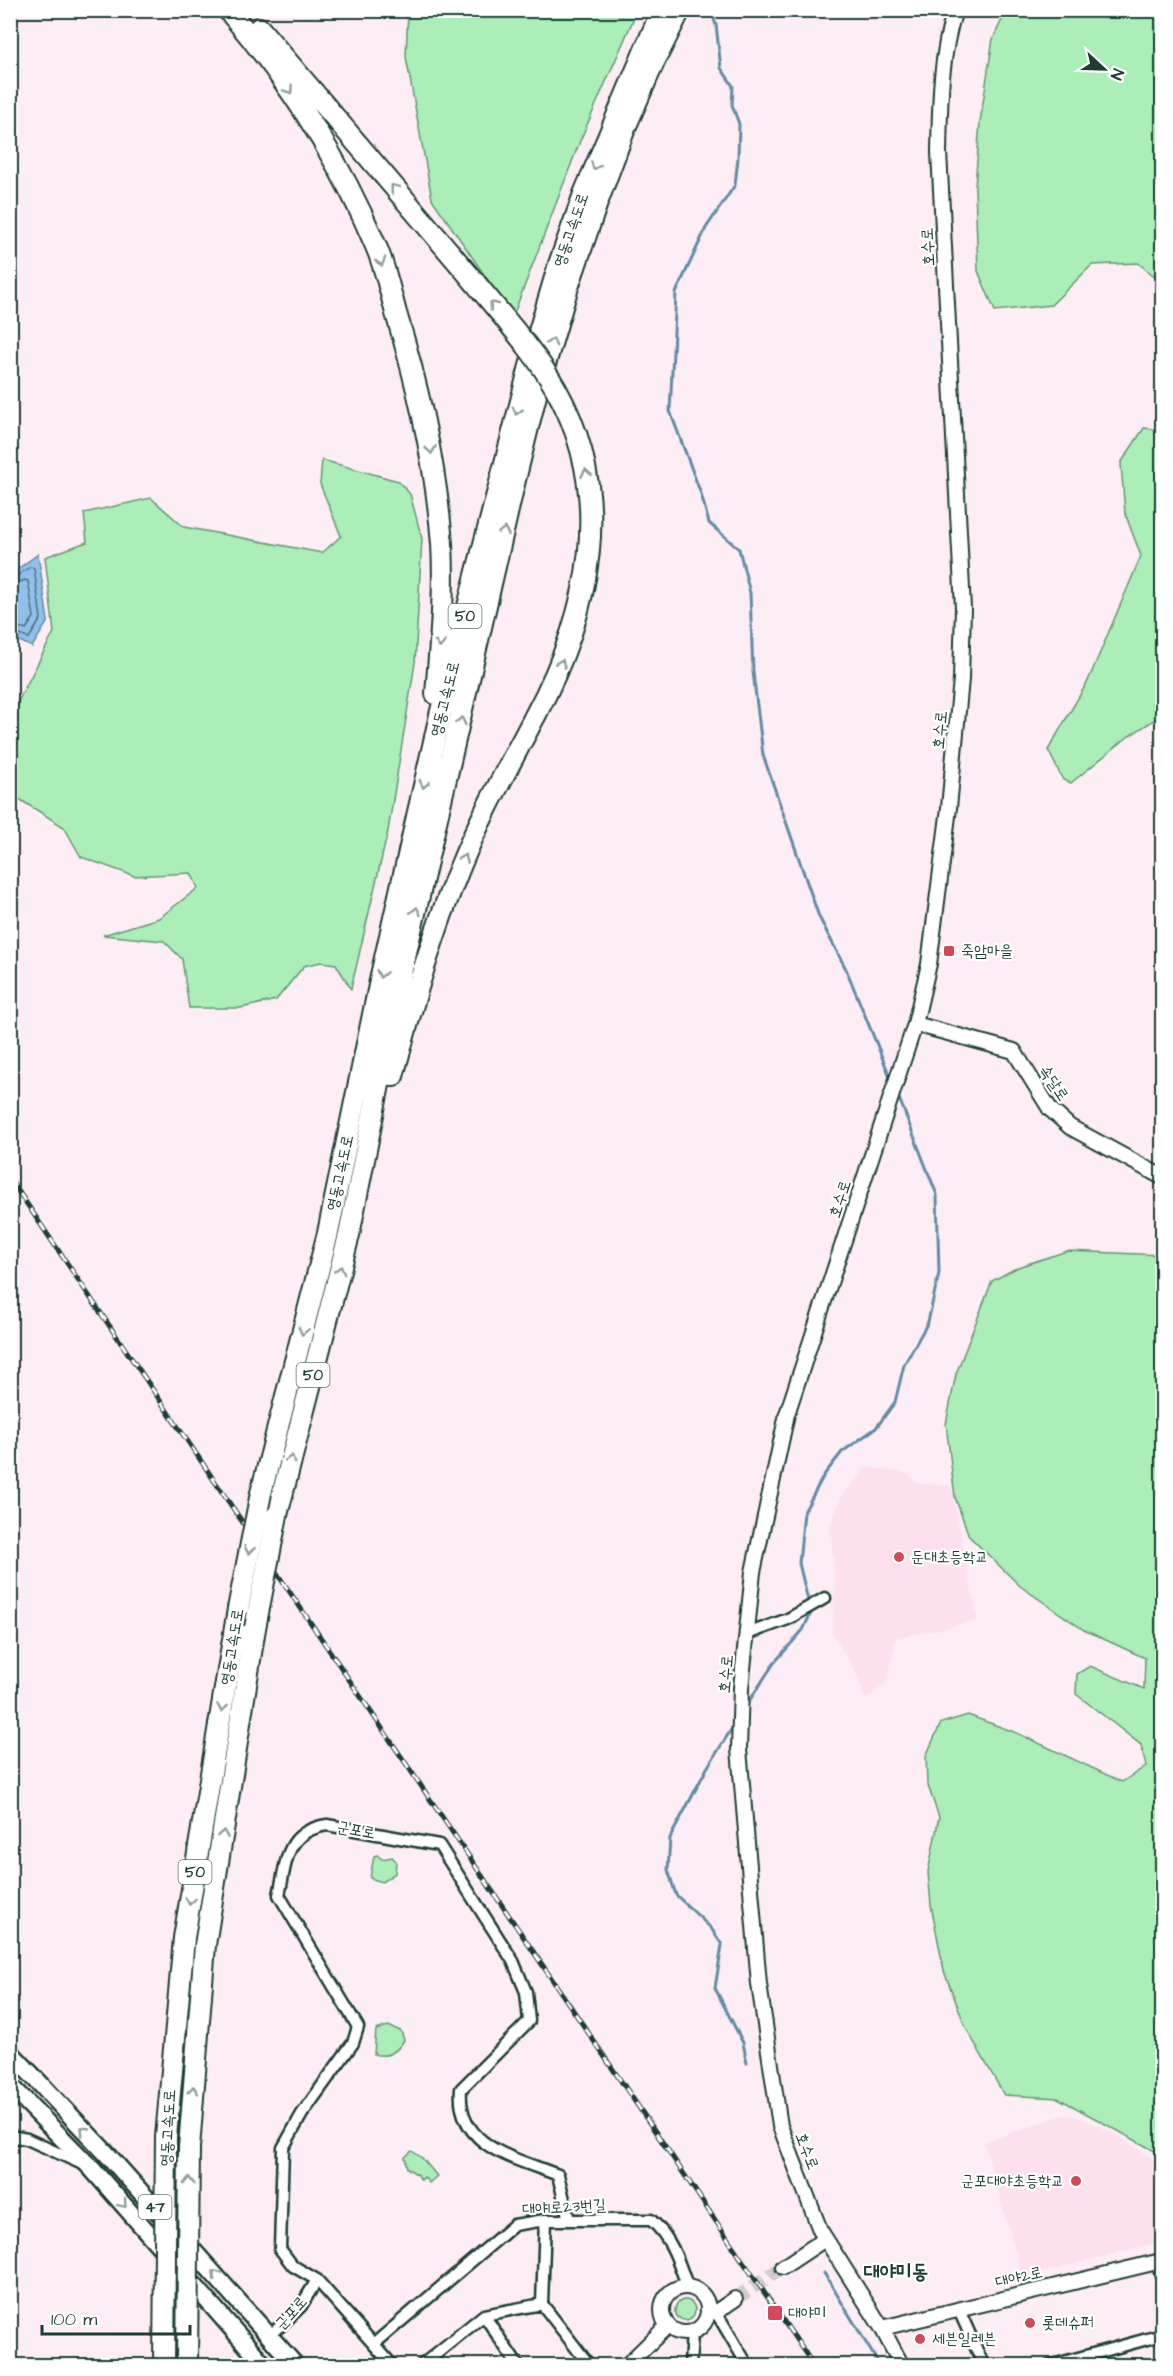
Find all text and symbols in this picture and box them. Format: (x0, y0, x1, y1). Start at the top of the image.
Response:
north arrow (1074, 39, 1134, 99)
text: N (1105, 65, 1129, 83)
one-way arrow (282, 83, 293, 94)
one-way arrow (590, 159, 602, 170)
one-way arrow (390, 184, 401, 195)
street label: 영동고속도로 (548, 190, 594, 270)
street label: 호수로 (916, 227, 940, 267)
one-way arrow (374, 256, 386, 267)
one-way arrow (489, 301, 500, 312)
one-way arrow (545, 337, 557, 348)
one-way arrow (512, 406, 524, 416)
one-way arrow (424, 445, 437, 455)
one-way arrow (580, 468, 593, 478)
one-way arrow (496, 526, 509, 536)
road number: 50 (448, 604, 482, 628)
one-way arrow (433, 640, 446, 649)
street label: 영동고속도로 (425, 659, 465, 739)
one-way arrow (554, 659, 566, 670)
street label: 호수로 (927, 710, 953, 750)
one-way arrow (453, 716, 466, 726)
one-way arrow (419, 779, 432, 789)
one-way arrow (457, 853, 469, 864)
one-way arrow (409, 906, 422, 916)
place label: 죽암마을 (961, 940, 1013, 962)
marker: 죽암마을 (942, 944, 956, 958)
one-way arrow (375, 969, 388, 979)
street label: 속달로 (1034, 1061, 1074, 1105)
street label: 영동고속도로 (321, 1133, 359, 1213)
street label: 호수로 (824, 1177, 856, 1221)
one-way arrow (333, 1265, 346, 1275)
one-way arrow (297, 1326, 310, 1336)
road number: 50 (296, 1363, 330, 1387)
one-way arrow (284, 1454, 297, 1464)
one-way arrow (243, 1545, 256, 1555)
place label: 둔대초등학교 (911, 1546, 988, 1568)
marker: 둔대초등학교 (892, 1550, 906, 1564)
street label: 영동고속도로 (215, 1607, 249, 1687)
street label: 호수로 (713, 1654, 739, 1694)
one-way arrow (216, 1704, 228, 1713)
street label: 군포로 (335, 1816, 377, 1844)
one-way arrow (216, 1829, 228, 1838)
road number: 50 (178, 1860, 212, 1884)
one-way arrow (185, 1896, 197, 1906)
one-way arrow (187, 2085, 200, 2094)
street label: 영동고속도로 (155, 2089, 181, 2167)
one-way arrow (81, 2127, 92, 2138)
street label: 호수로 (790, 2129, 824, 2173)
place label: 군포대야초등학교 (961, 2170, 1064, 2192)
marker: 군포대야초등학교 (1069, 2174, 1083, 2188)
one-way arrow (182, 2177, 195, 2186)
street label: 대야1로23번길 (522, 2194, 607, 2220)
road number: 47 (138, 2195, 172, 2219)
one-way arrow (116, 2197, 127, 2208)
district label: 대야미동 (864, 2258, 928, 2286)
street label: 대야2로 (993, 2261, 1045, 2293)
one-way arrow (212, 2271, 223, 2281)
street label: 군포로 (270, 2291, 312, 2335)
scale bar (42, 2298, 190, 2336)
place label: 대야미 (788, 2302, 827, 2324)
marker: 대야미 (766, 2304, 784, 2322)
text: 100 m (51, 2307, 97, 2332)
place label: 롯데슈퍼 (1042, 2312, 1094, 2334)
marker: 롯데슈퍼 (1023, 2316, 1037, 2330)
place label: 세븐일레븐 (932, 2328, 996, 2350)
marker: 세븐일레븐 (913, 2332, 927, 2346)

